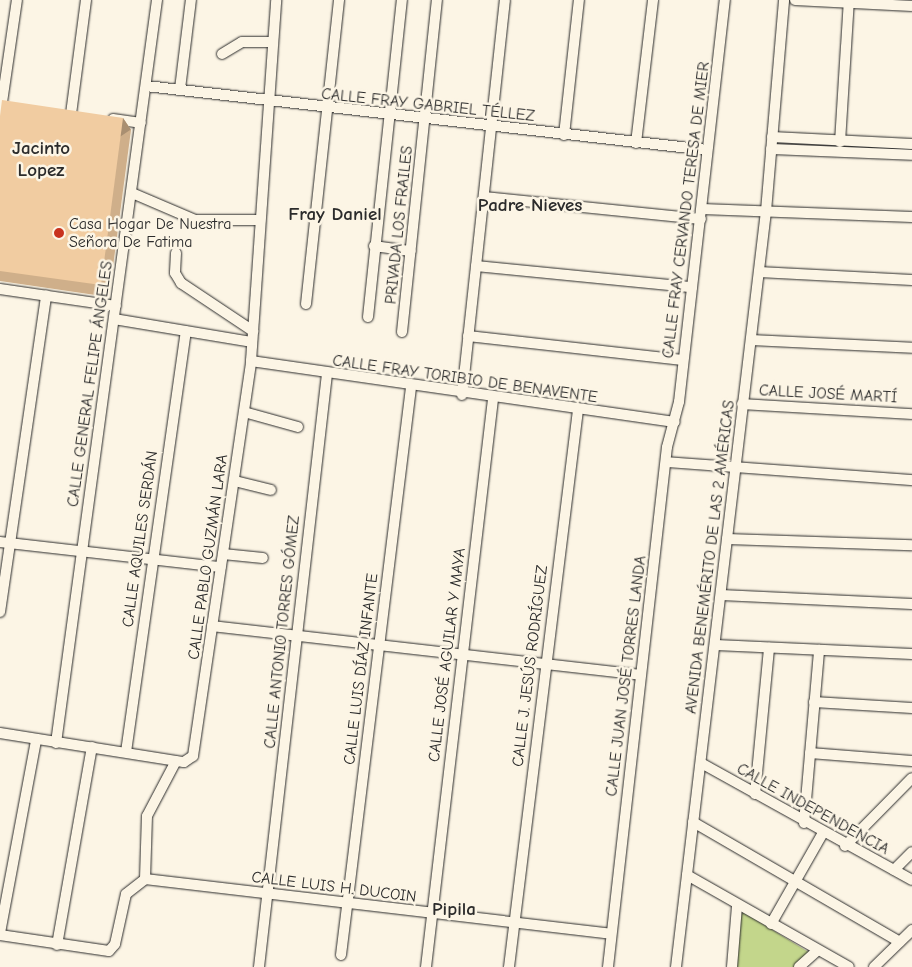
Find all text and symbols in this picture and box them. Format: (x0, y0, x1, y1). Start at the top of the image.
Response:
street label: CALLE FRAY CERVANDO TERESA DE MIER (658, 61, 714, 359)
street label: CALLE FRAY GABRIEL TÉLLEZ (320, 84, 536, 126)
district label: Jacinto Lopez (12, 138, 70, 182)
street label: PRIVADA LOS FRAILES (381, 145, 417, 305)
district label: Padre Nieves (478, 195, 582, 217)
district label: Fray Daniel (288, 204, 382, 226)
place label: Casa Hogar De Nuestra Señora De Fatima (69, 214, 231, 252)
marker: Casa Hogar De Nuestra Señora De Fatima (53, 227, 65, 239)
street label: CALLE GENERAL FELIPE ÁNGELES (63, 260, 117, 508)
street label: CALLE FRAY TORIBIO DE BENAVENTE (331, 351, 599, 407)
street label: CALLE JOSÉ MARTÍ (758, 381, 898, 407)
street label: AVENIDA BENEMÉRITO DE LAS 2 AMÉRICAS (681, 399, 739, 715)
street label: CALLE AQUILES SERDÁN (118, 450, 162, 628)
street label: CALLE PABLO GUZMÁN LARA (184, 453, 232, 661)
street label: CALLE ANTONIO TORRES GÓMEZ (260, 514, 304, 750)
street label: CALLE JOSÉ AGUILAR Y MAYA (424, 547, 470, 763)
street label: CALLE JUAN JOSÉ TORRES LANDA (602, 554, 650, 798)
street label: CALLE J. JESÚS RODRÍGUEZ (508, 564, 552, 768)
street label: CALLE LUIS DÍAZ INFANTE (340, 572, 382, 766)
street label: CALLE INDEPENDENCIA (733, 759, 893, 859)
street label: CALLE LUIS H. DUCOIN (250, 867, 418, 907)
district label: Pipila (432, 899, 476, 921)

